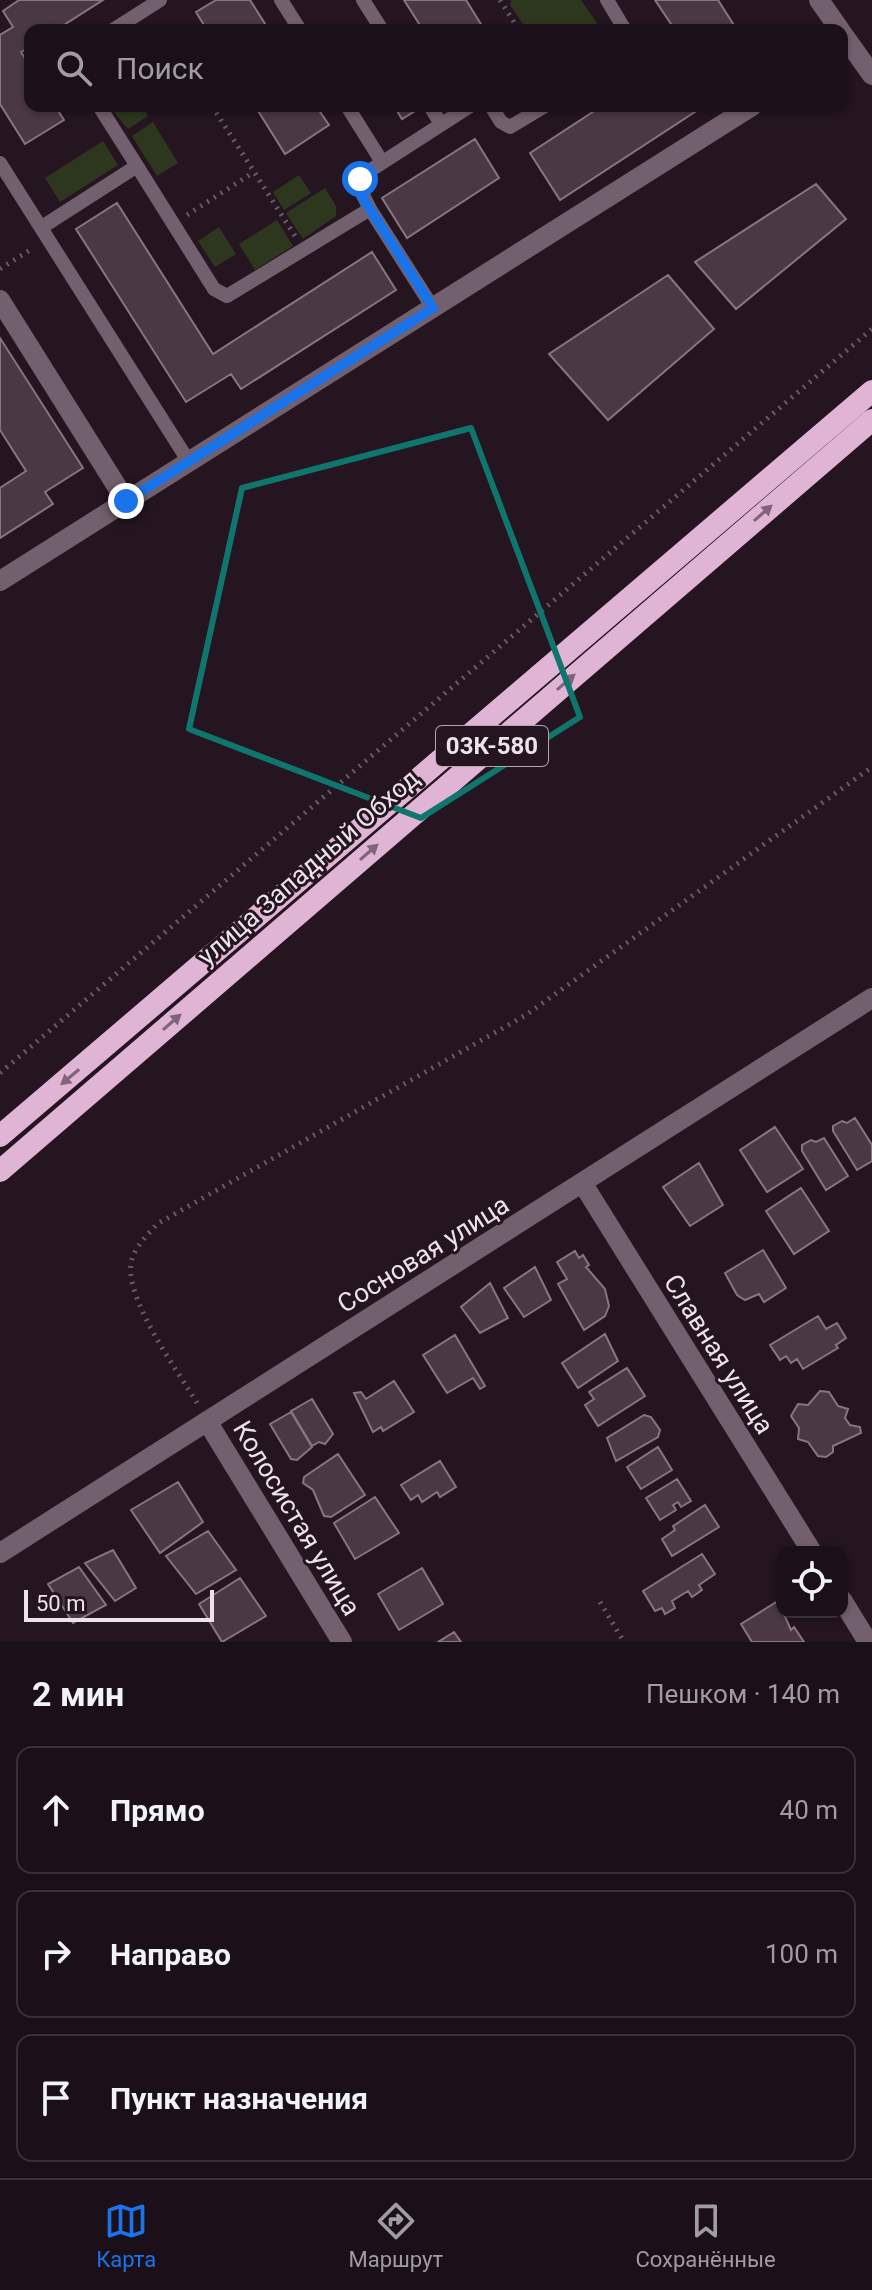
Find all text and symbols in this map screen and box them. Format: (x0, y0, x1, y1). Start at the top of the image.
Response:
search box (24, 24, 848, 112)
icon: search (52, 46, 96, 90)
text: Поиск (116, 51, 204, 86)
route start (342, 161, 378, 197)
route end (108, 483, 144, 519)
one-way arrow (753, 505, 773, 522)
one-way arrow (556, 674, 576, 692)
road number: 03К-580 (436, 726, 548, 766)
street label: улица Западный Обход (191, 763, 425, 971)
one-way arrow (358, 844, 378, 861)
one-way arrow (162, 1014, 182, 1031)
one-way arrow (61, 1068, 81, 1085)
street label: Сосновая улица (332, 1189, 514, 1319)
street label: Славная улица (658, 1269, 780, 1439)
street label: Колосистая улица (227, 1415, 367, 1621)
map controls (776, 1546, 848, 1618)
button: locate (776, 1546, 848, 1618)
scale bar (24, 1586, 214, 1622)
text: 50 m (36, 1591, 85, 1616)
text: 2 мин (32, 1674, 124, 1714)
text: Пешком · 140 m (646, 1679, 840, 1709)
icon: ahead (34, 1788, 78, 1832)
text: Прямо (110, 1793, 205, 1828)
text: 40 m (780, 1795, 838, 1825)
icon: right (34, 1932, 78, 1976)
text: Направо (110, 1937, 231, 1972)
text: 100 m (765, 1939, 838, 1969)
icon: arrive (34, 2076, 78, 2120)
text: Пункт назначения (110, 2081, 368, 2116)
tab: Карта (96, 2199, 156, 2272)
tab: Маршрут (349, 2199, 443, 2272)
tab: Сохранённые (635, 2199, 776, 2272)

